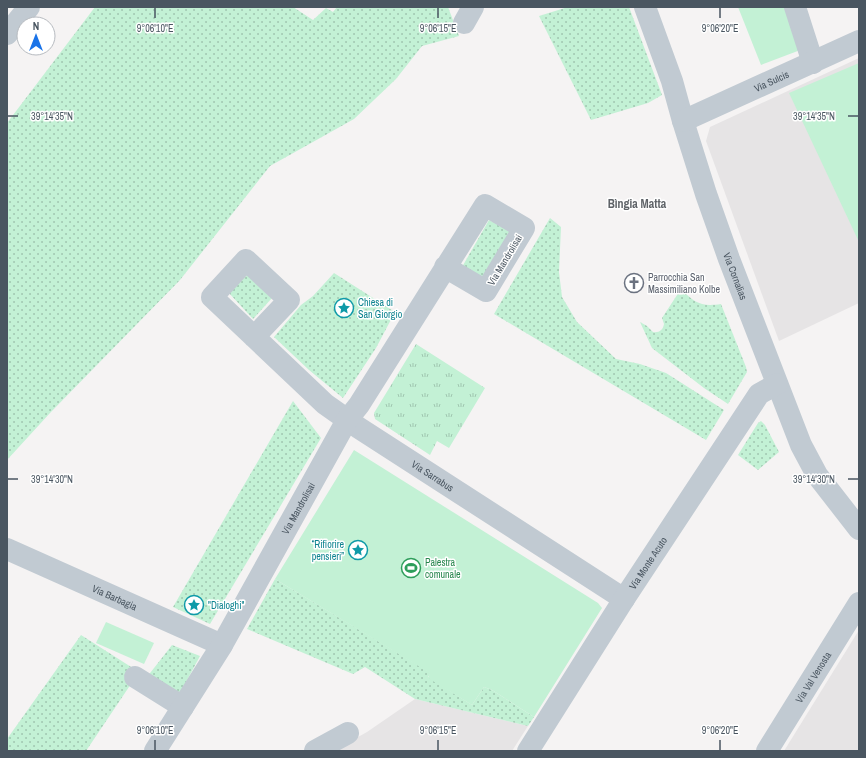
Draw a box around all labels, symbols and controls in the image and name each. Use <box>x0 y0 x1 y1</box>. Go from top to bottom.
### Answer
north arrow <box>16 16 56 56</box>
text: N <box>33 19 39 33</box>
text: 9°06'10"E <box>137 22 173 35</box>
text: 9°06'15"E <box>420 22 456 35</box>
text: 9°06'20"E <box>702 22 738 35</box>
street label: Via Sulcis <box>752 67 791 94</box>
text: 39°14'35"N <box>31 110 73 123</box>
text: 39°14'35"N <box>793 110 835 123</box>
district label: Bìngia Matta <box>608 196 667 212</box>
street label: Via Mandrolisai <box>485 232 525 288</box>
street label: Via Cornalias <box>721 251 751 301</box>
place label: Parrocchia San Massimiliano Kolbe <box>648 271 720 296</box>
church icon: Parrocchia San Massimiliano Kolbe <box>623 272 645 294</box>
place label: Chiesa di San Giorgio <box>358 296 403 321</box>
place icon: Chiesa di San Giorgio <box>333 297 355 319</box>
street label: Via Sarrabus <box>409 457 456 494</box>
text: 39°14'30"N <box>31 473 73 486</box>
text: 39°14'30"N <box>793 473 835 486</box>
street label: Via Mandrolisai <box>278 480 318 536</box>
street label: Via Monte Acuto <box>626 534 670 592</box>
place label: “Rifiorire pensieri” <box>312 538 344 563</box>
place icon: “Rifiorire pensieri” <box>347 539 369 561</box>
place label: Palestra comunale <box>425 556 461 581</box>
sports icon: Palestra comunale <box>400 557 422 579</box>
street label: Via Barbagia <box>90 581 140 613</box>
place icon: "Dialoghi" <box>183 594 205 616</box>
place label: "Dialoghi" <box>208 599 244 612</box>
street label: Via Val Venosta <box>792 649 834 705</box>
text: 9°06'10"E <box>137 724 173 737</box>
text: 9°06'15"E <box>420 724 456 737</box>
text: 9°06'20"E <box>702 724 738 737</box>

